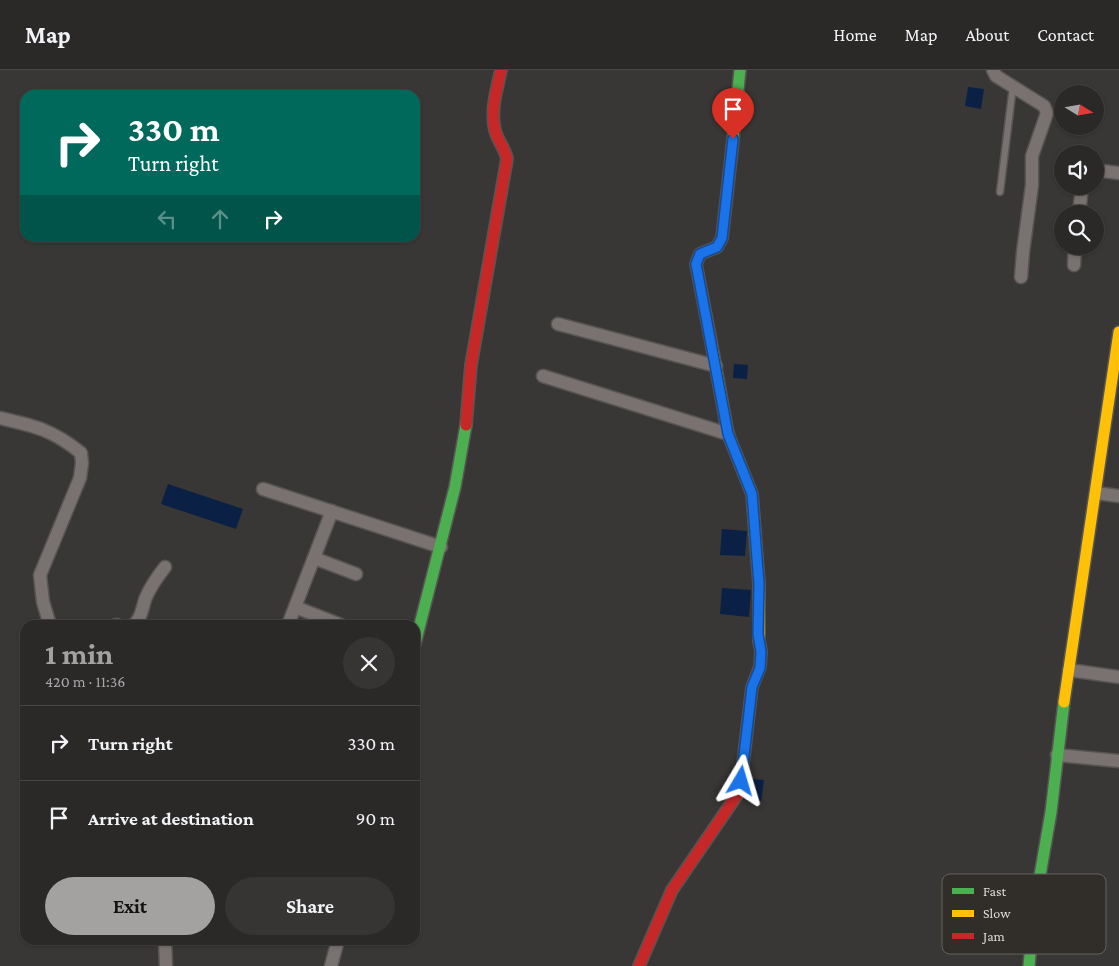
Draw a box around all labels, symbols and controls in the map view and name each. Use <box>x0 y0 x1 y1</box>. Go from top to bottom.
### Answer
text: Map <box>25 21 71 48</box>
text: Home <box>834 25 877 45</box>
text: Map <box>905 25 937 45</box>
text: About <box>965 25 1009 45</box>
text: Contact <box>1037 25 1094 45</box>
north arrow <box>1054 85 1104 135</box>
map controls <box>1054 85 1104 255</box>
pin <box>712 88 754 139</box>
icon: arrive <box>719 95 747 123</box>
icon: right <box>45 110 110 175</box>
text: 330 m <box>128 110 220 149</box>
button: sound <box>1054 145 1104 195</box>
text: Turn right <box>128 151 219 176</box>
icon: left <box>153 205 181 233</box>
icon: ahead <box>206 205 234 233</box>
icon: right <box>259 205 287 233</box>
button: search <box>1054 205 1104 255</box>
text: 1 min <box>45 637 113 670</box>
button: close <box>343 637 395 689</box>
text: 420 m · 11:36 <box>45 673 125 690</box>
icon: right <box>45 729 73 757</box>
text: Turn right <box>88 733 173 754</box>
text: 330 m <box>347 733 395 754</box>
position arrow <box>714 754 766 806</box>
icon: arrive <box>45 804 73 832</box>
text: Arrive at destination <box>88 808 254 829</box>
text: 90 m <box>356 808 395 829</box>
legend <box>942 874 1106 954</box>
button: Exit <box>45 877 215 935</box>
button: Share <box>225 877 395 935</box>
text: Fast <box>983 883 1007 899</box>
text: Slow <box>983 905 1011 921</box>
text: Jam <box>981 928 1005 944</box>

